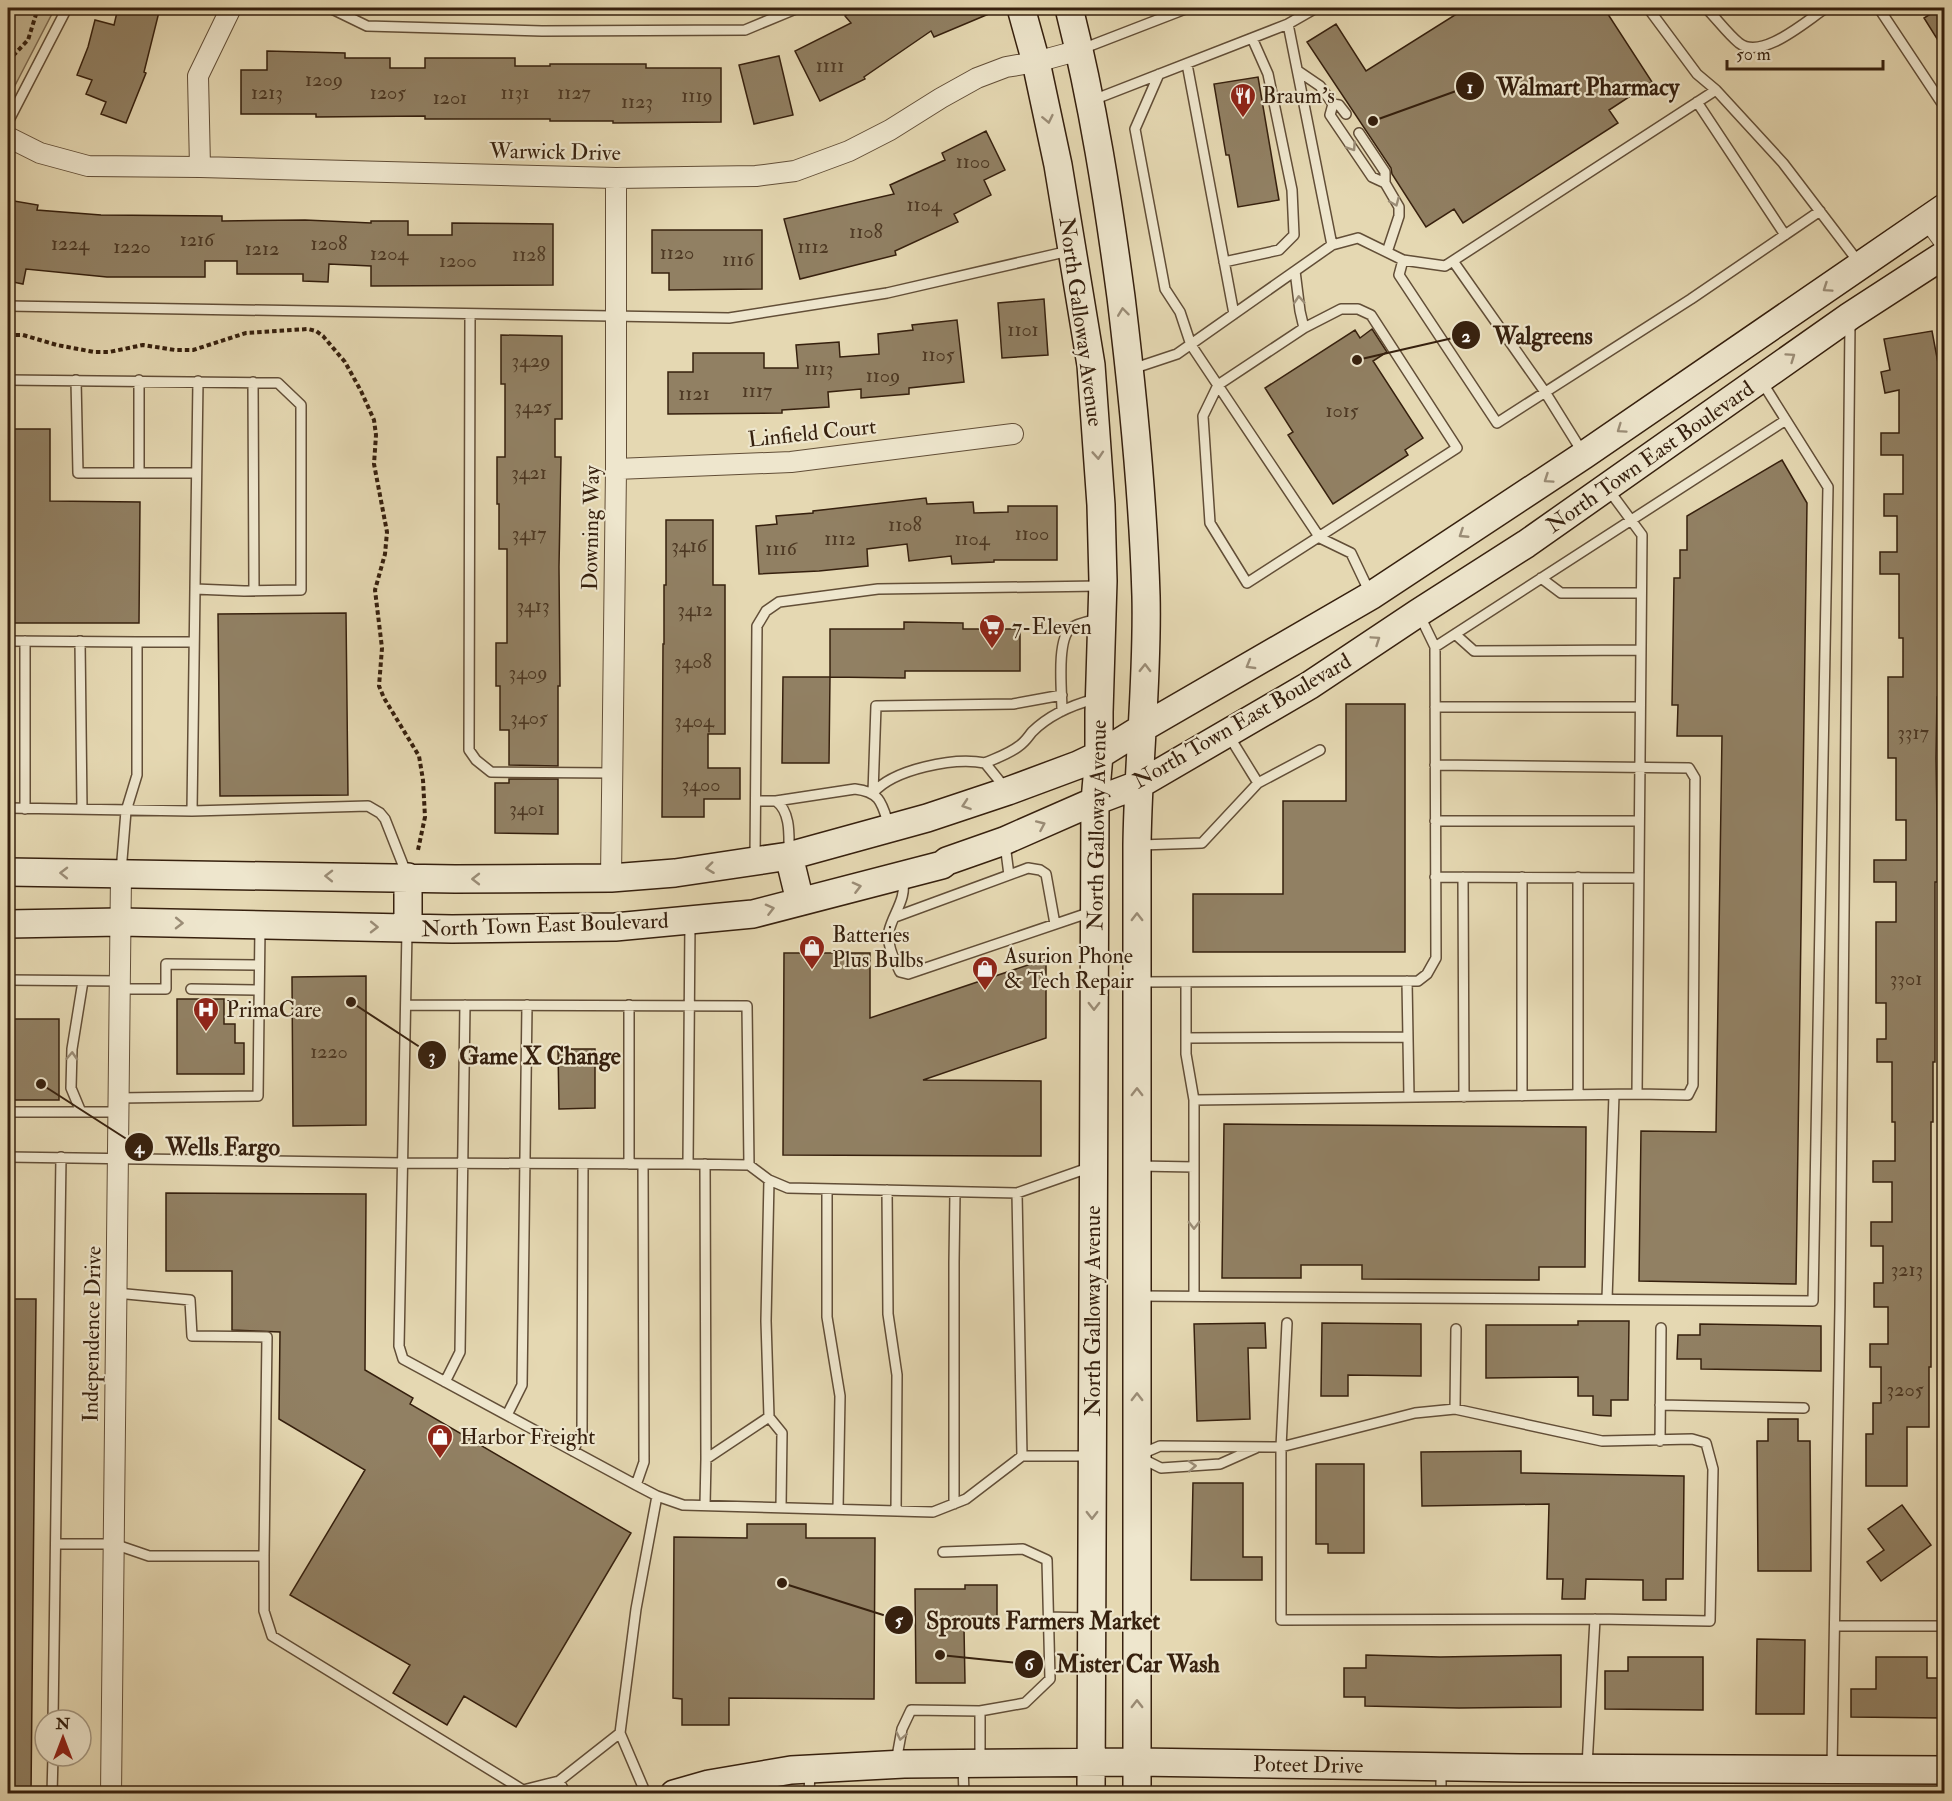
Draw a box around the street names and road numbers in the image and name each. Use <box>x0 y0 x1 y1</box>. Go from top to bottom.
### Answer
street label: Warwick Drive <box>488 137 621 167</box>
street label: North Galloway Avenue <box>1052 216 1110 428</box>
street label: North Town East Boulevard <box>1541 374 1760 539</box>
street label: Linfield Court <box>746 412 878 454</box>
street label: Downing Way <box>576 465 606 591</box>
street label: North Town East Boulevard <box>1128 647 1356 795</box>
street label: North Galloway Avenue <box>1081 719 1113 931</box>
street label: North Town East Boulevard <box>421 907 669 943</box>
street label: North Galloway Avenue <box>1079 1206 1107 1416</box>
street label: Independence Drive <box>76 1246 109 1422</box>
street label: Poteet Drive <box>1253 1750 1363 1780</box>

